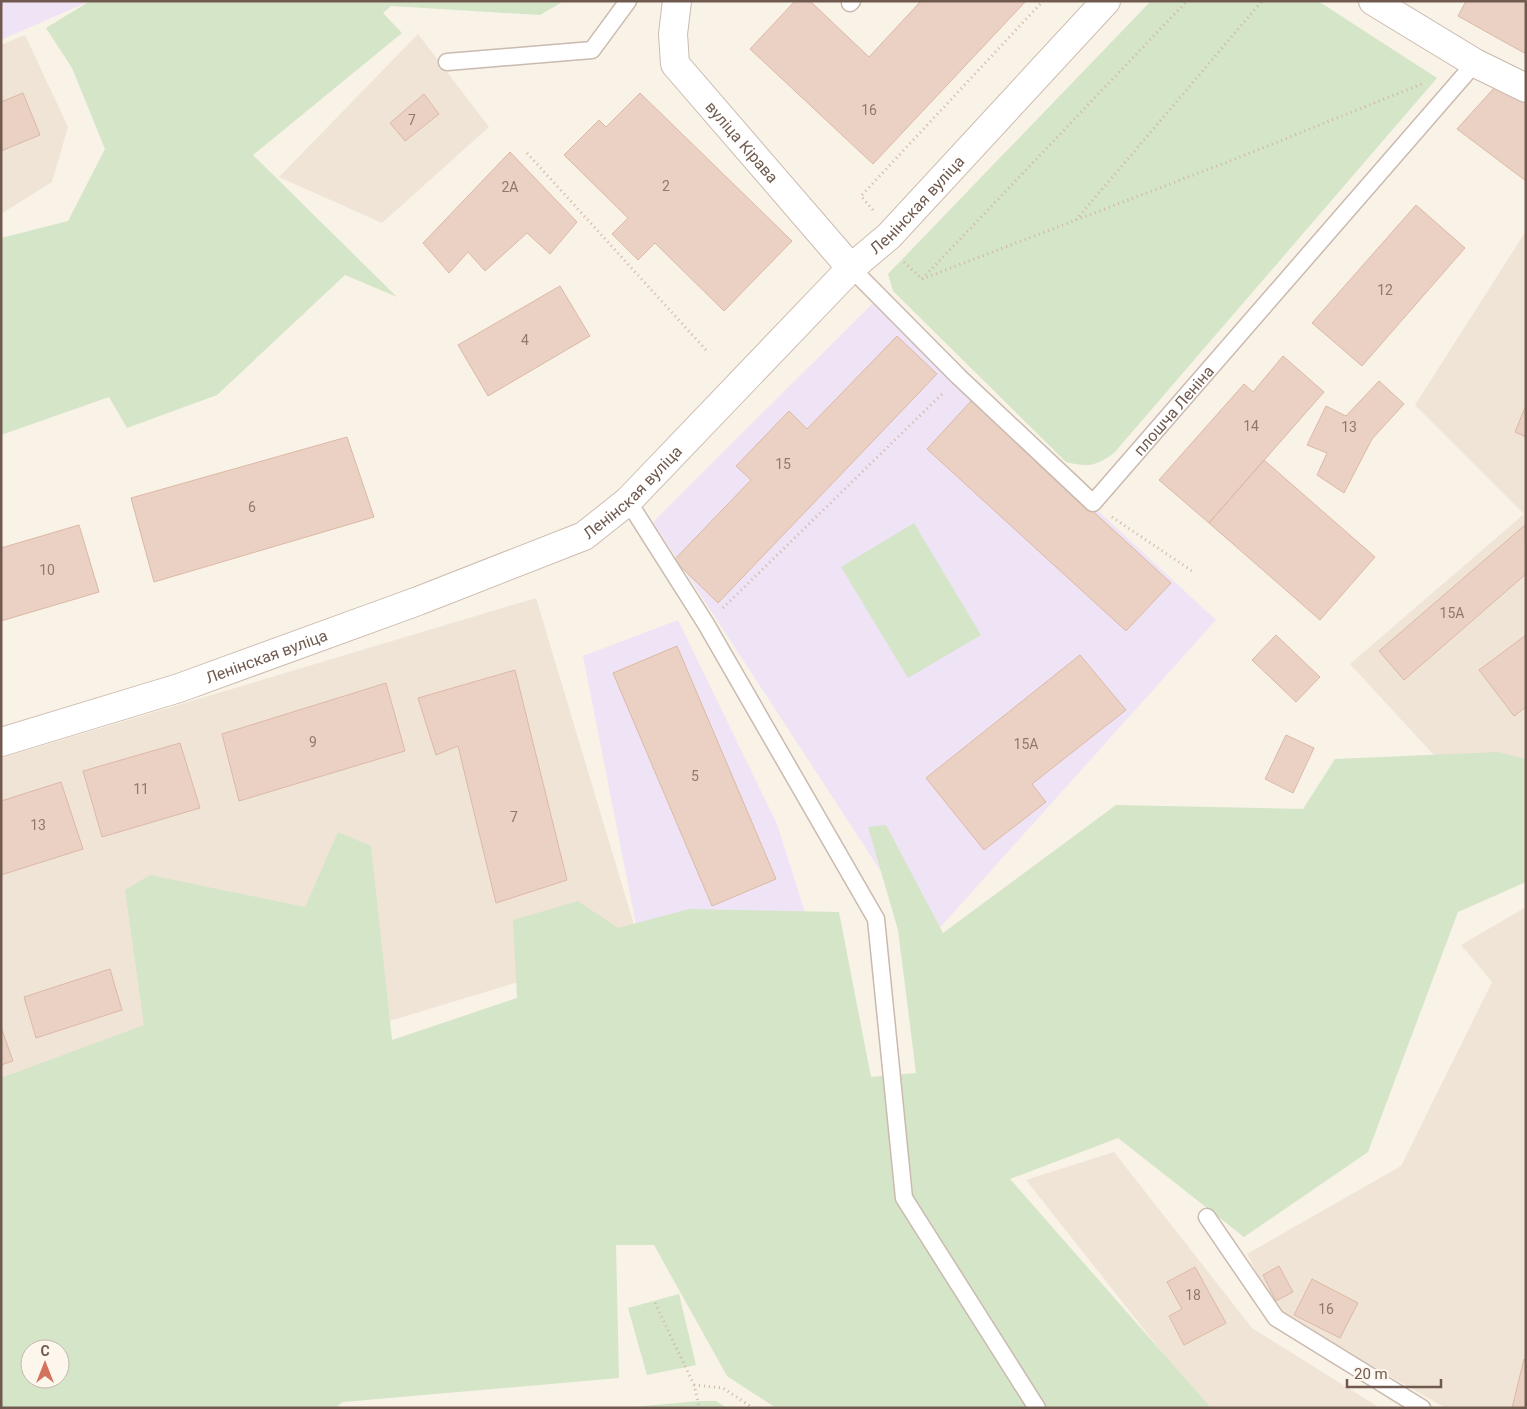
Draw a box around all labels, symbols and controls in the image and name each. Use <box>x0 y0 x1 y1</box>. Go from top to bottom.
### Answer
street label: вуліца Кірава <box>702 97 782 186</box>
house number: 16 <box>861 102 877 118</box>
house number: 7 <box>408 112 416 128</box>
street label: Ленінская вуліца <box>866 152 968 258</box>
house number: 2 <box>662 178 670 194</box>
house number: 2А <box>501 179 519 195</box>
house number: 12 <box>1377 282 1393 298</box>
house number: 4 <box>521 332 529 348</box>
street label: плошча Леніна <box>1129 362 1218 459</box>
house number: 14 <box>1243 418 1259 434</box>
house number: 13 <box>1341 419 1357 435</box>
street label: Ленінская вуліца <box>579 441 686 543</box>
house number: 15 <box>775 456 791 472</box>
house number: 6 <box>248 499 256 515</box>
house number: 10 <box>39 562 55 578</box>
house number: 15А <box>1440 605 1464 621</box>
street label: Ленінская вуліца <box>203 625 330 687</box>
house number: 9 <box>309 734 317 750</box>
house number: 15A <box>1014 736 1038 752</box>
house number: 5 <box>691 768 699 784</box>
house number: 11 <box>133 781 149 797</box>
house number: 7 <box>510 809 518 825</box>
house number: 13 <box>30 817 46 833</box>
house number: 18 <box>1185 1287 1201 1303</box>
house number: 16 <box>1318 1301 1334 1317</box>
north arrow <box>20 1339 70 1389</box>
text: С <box>40 1343 50 1359</box>
scale bar <box>1347 1356 1441 1388</box>
text: 20 m <box>1354 1365 1388 1383</box>

